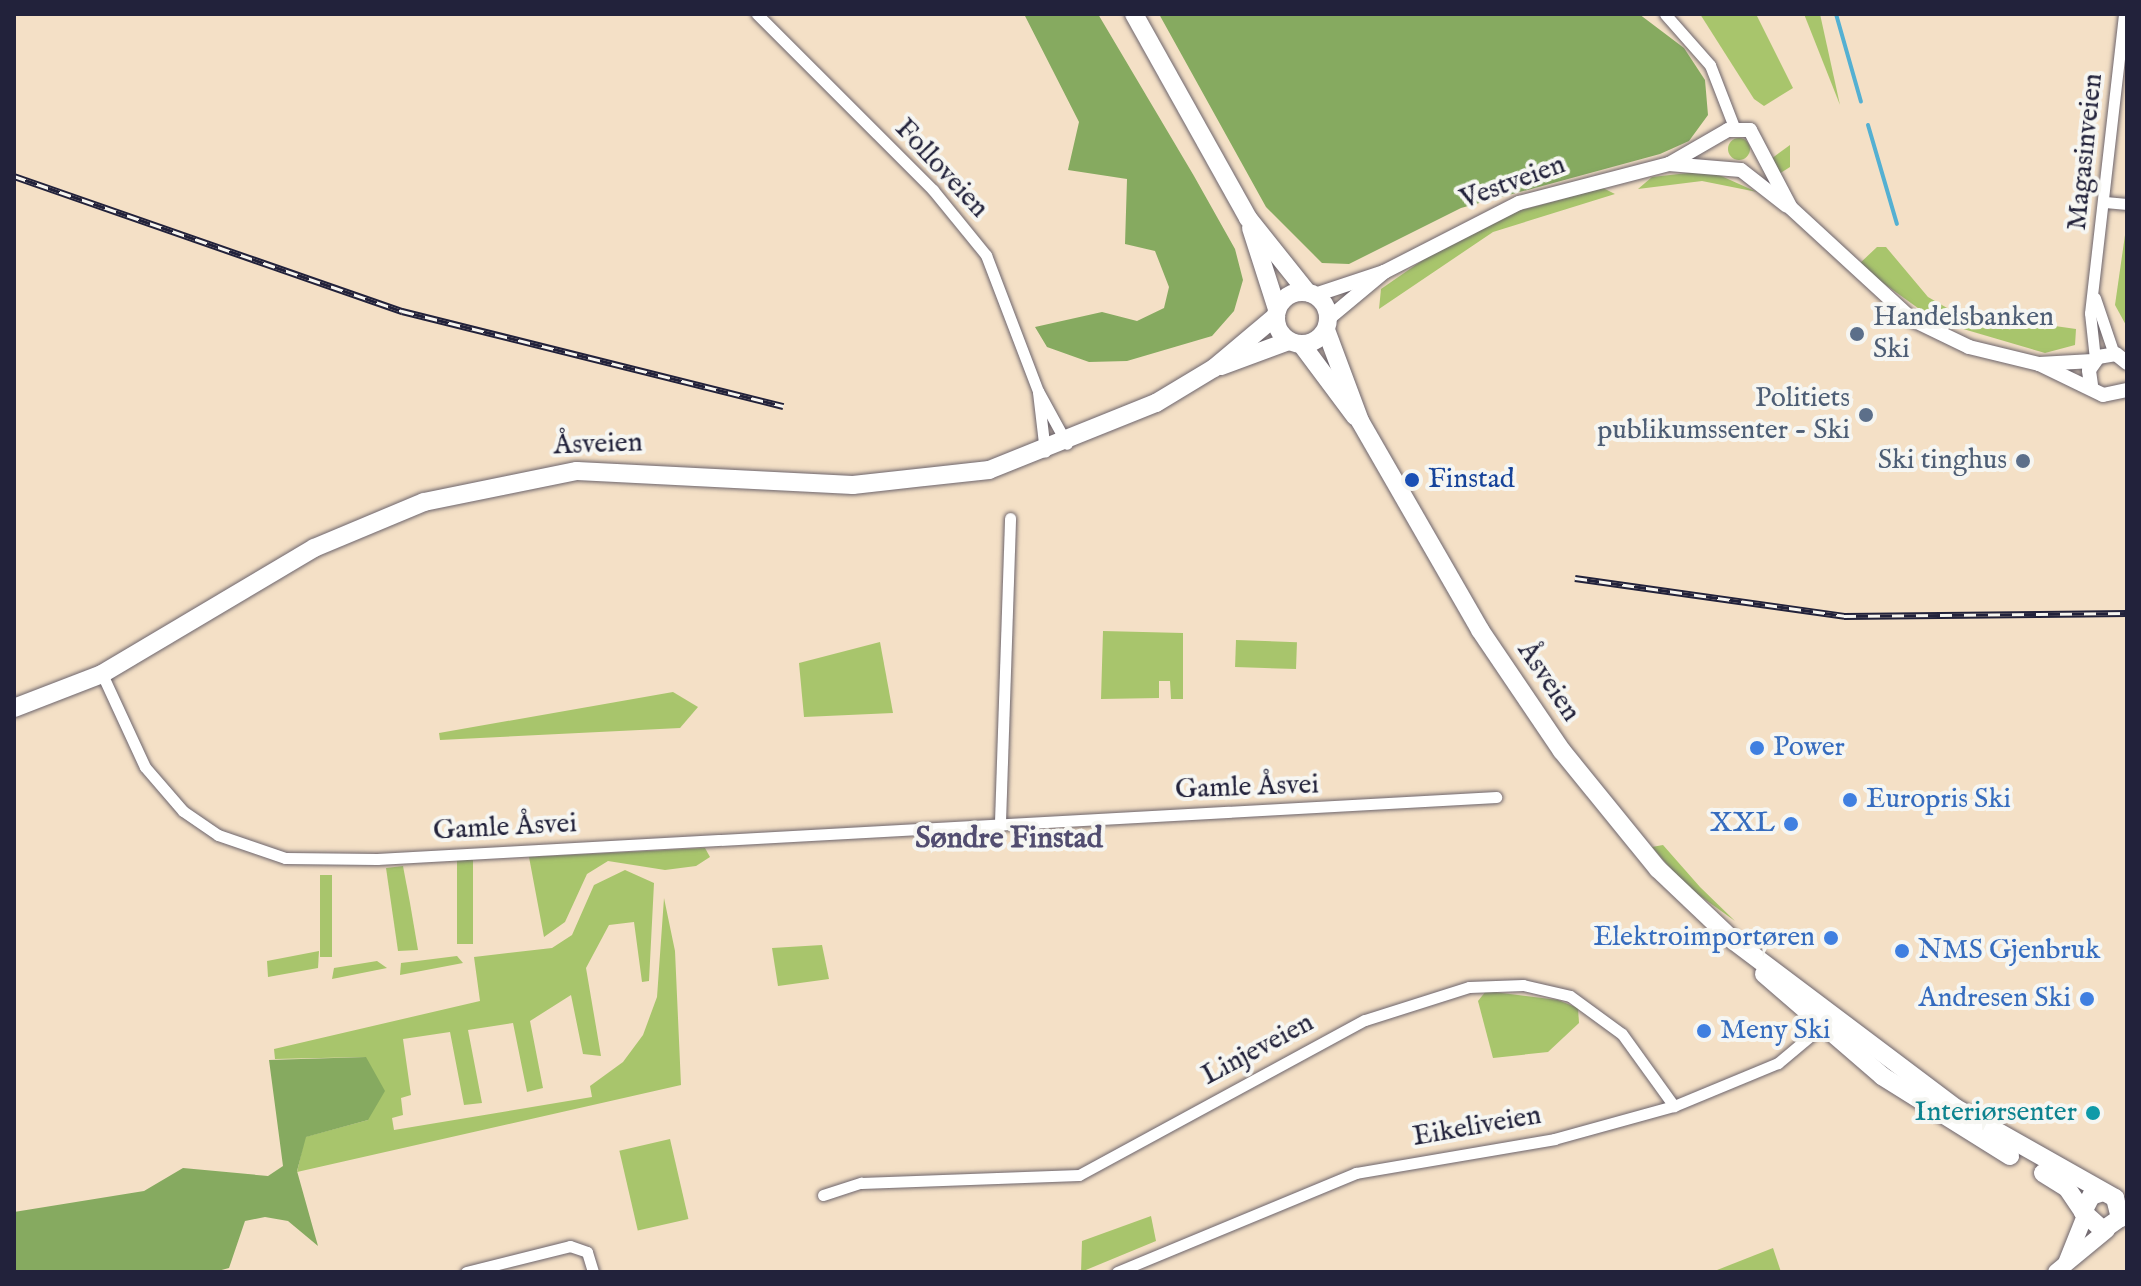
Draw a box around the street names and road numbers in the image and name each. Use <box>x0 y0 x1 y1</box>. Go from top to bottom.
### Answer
street label: Magasinveien <box>2061 72 2111 232</box>
street label: Folloveien <box>887 113 995 225</box>
street label: Vestveien <box>1456 148 1570 218</box>
street label: Åsveien <box>553 427 643 463</box>
street label: Åsveien <box>1509 636 1587 728</box>
street label: Gamle Åsvei <box>1175 769 1319 807</box>
street label: Gamle Åsvei <box>432 807 578 849</box>
street label: Linjeveien <box>1196 1007 1320 1093</box>
street label: Eikeliveien <box>1410 1099 1544 1155</box>

